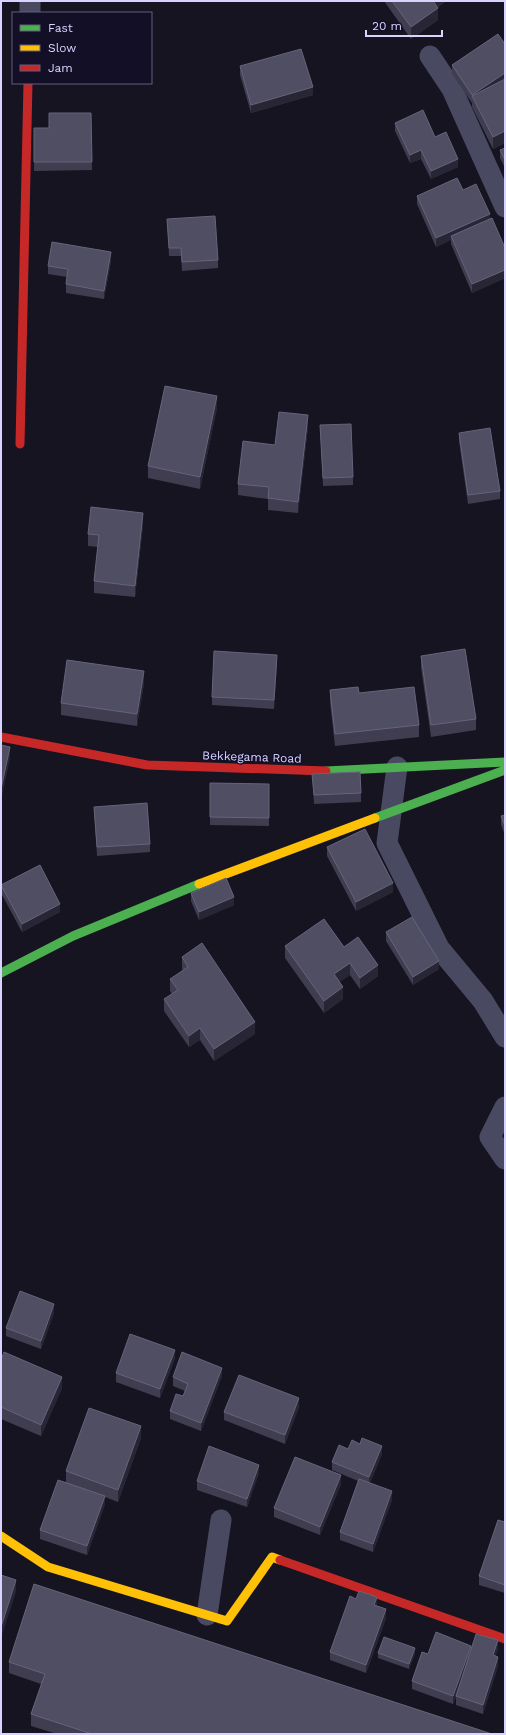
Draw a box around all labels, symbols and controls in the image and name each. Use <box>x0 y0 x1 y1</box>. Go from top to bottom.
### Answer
legend <box>12 12 152 84</box>
scale bar <box>366 12 442 38</box>
text: 20 m <box>372 19 402 33</box>
text: Fast <box>48 21 73 35</box>
text: Slow <box>48 41 76 55</box>
text: Jam <box>48 61 73 75</box>
street label: Bekkegama Road <box>202 748 302 766</box>

